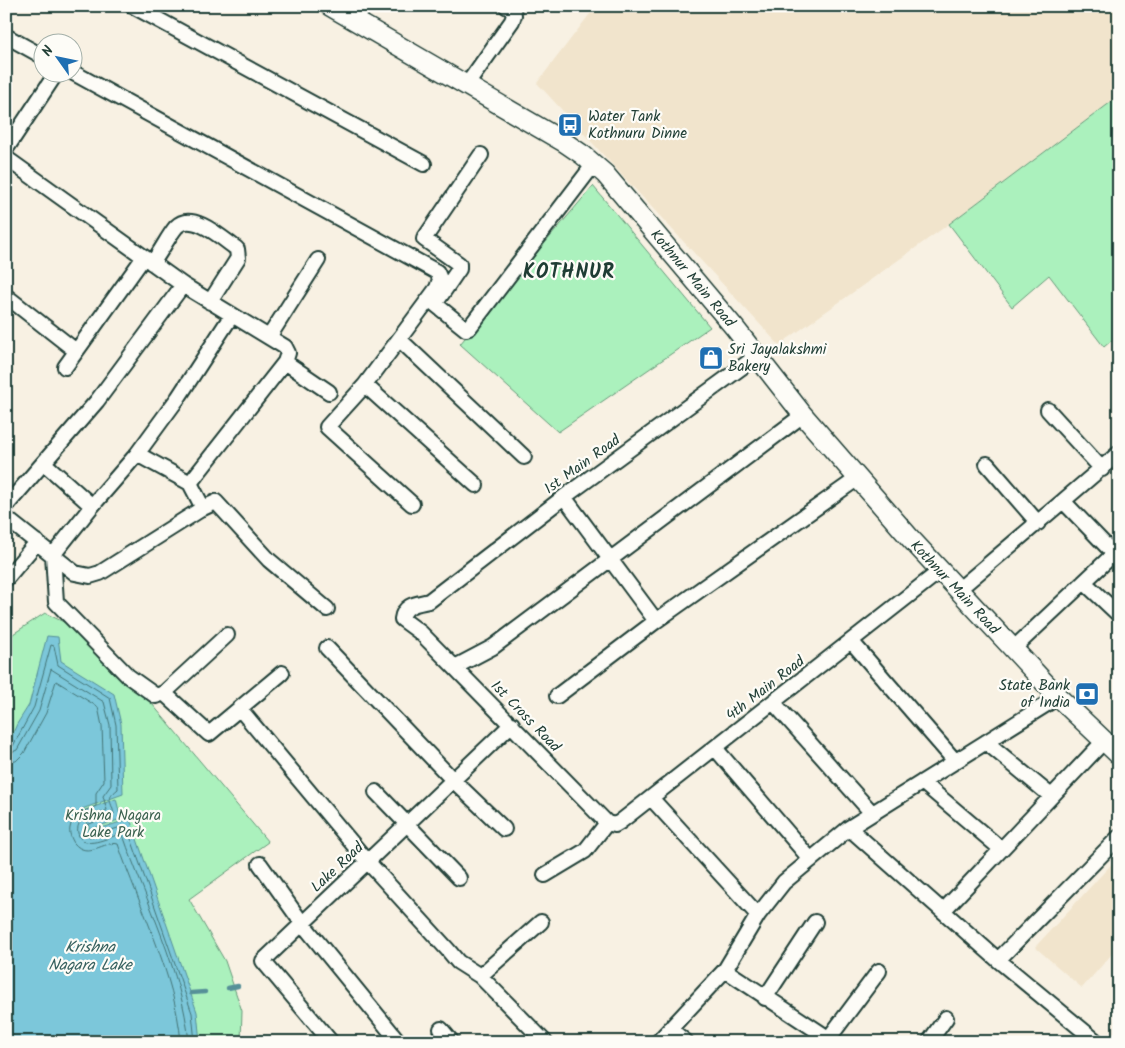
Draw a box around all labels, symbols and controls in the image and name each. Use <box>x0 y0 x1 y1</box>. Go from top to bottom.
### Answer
north arrow <box>32 32 82 82</box>
text: N <box>36 42 60 61</box>
place label: Water Tank Kothnuru Dinne <box>588 105 687 146</box>
bus stop icon: Water Tank Kothnuru Dinne <box>557 112 583 138</box>
street label: Kothnur Main Road <box>644 224 741 334</box>
district label: KOTHNUR <box>523 257 615 289</box>
place label: Sri Jayalakshmi Bakery <box>728 338 828 379</box>
shop icon: Sri Jayalakshmi Bakery <box>698 345 724 371</box>
street label: 1st Main Road <box>539 429 626 501</box>
street label: Kothnur Main Road <box>904 535 1005 641</box>
street label: 4th Main Road <box>721 650 811 727</box>
place label: State Bank of India <box>999 674 1071 715</box>
street label: 1st Cross Road <box>485 675 566 759</box>
bank icon: State Bank of India <box>1074 681 1100 707</box>
park label: Krishna Nagara Lake Park <box>65 804 161 845</box>
street label: Lake Road <box>306 836 370 899</box>
water label: Krishna Nagara Lake <box>48 935 134 978</box>

